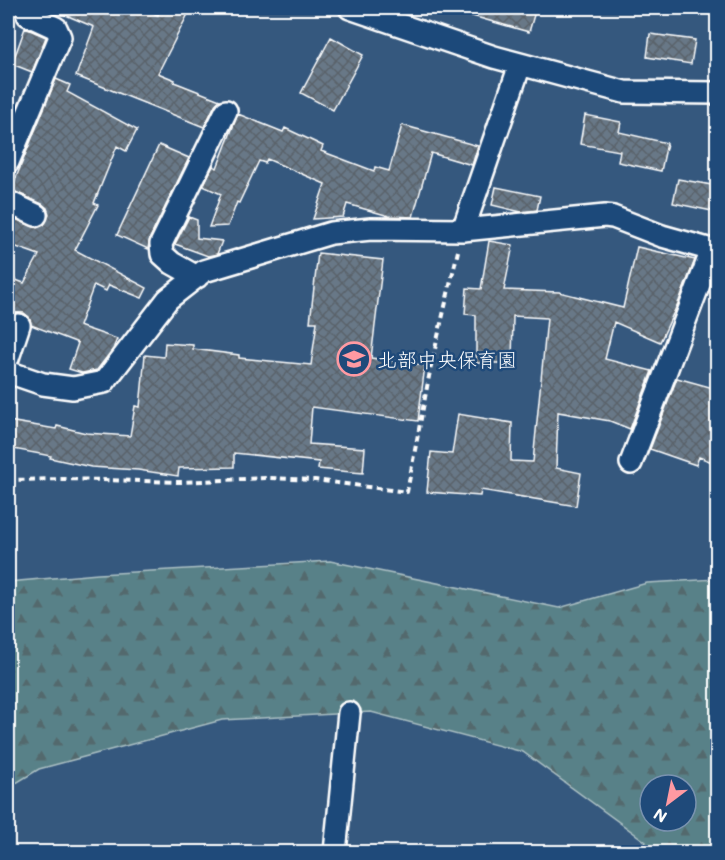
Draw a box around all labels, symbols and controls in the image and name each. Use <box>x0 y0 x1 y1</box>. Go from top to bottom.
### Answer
school or university icon: 北部中央保育園 <box>336 341 372 377</box>
place label: 北部中央保育園 <box>377 346 517 372</box>
north arrow <box>638 773 698 833</box>
text: N <box>649 804 671 828</box>

